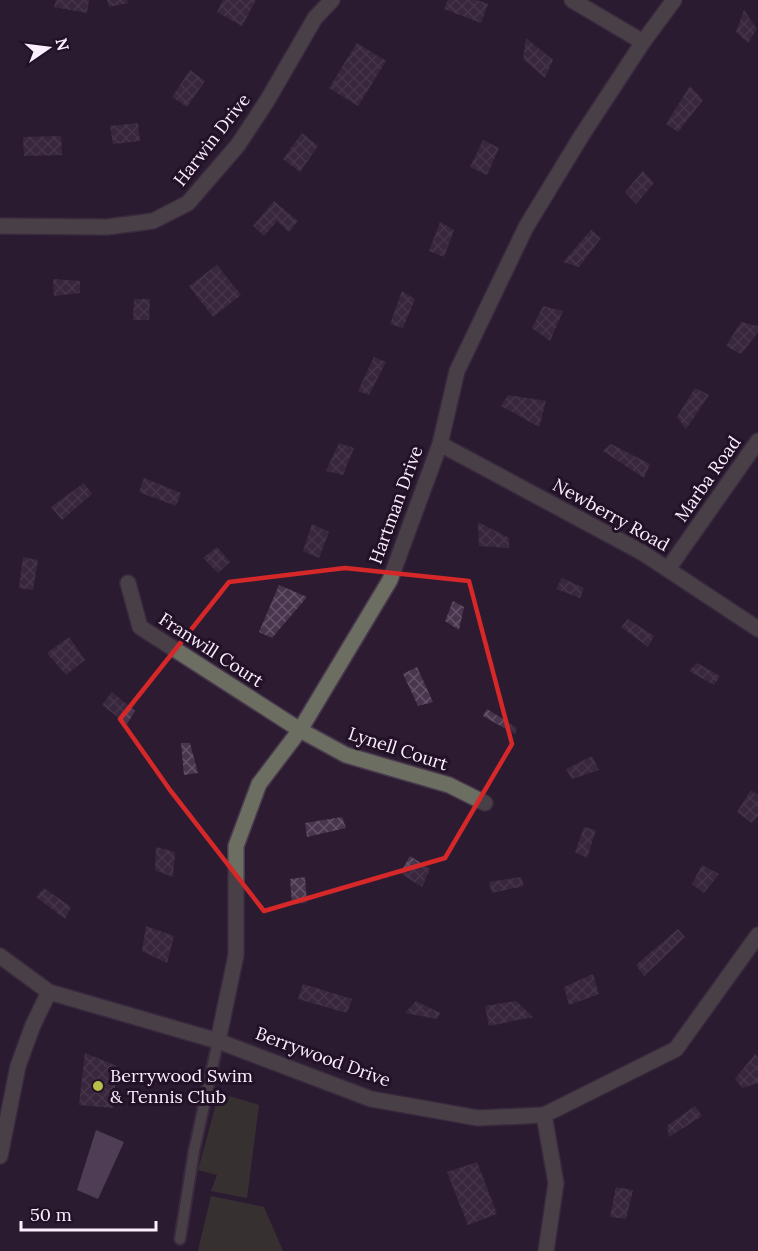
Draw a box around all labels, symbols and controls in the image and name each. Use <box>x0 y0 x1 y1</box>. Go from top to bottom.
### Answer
north arrow <box>18 18 78 78</box>
text: N <box>51 36 74 53</box>
street label: Harwin Drive <box>168 89 255 191</box>
street label: Marba Road <box>670 431 746 526</box>
street label: Hartman Drive <box>363 442 428 567</box>
street label: Newberry Road <box>549 473 674 556</box>
street label: Franwill Court <box>155 607 268 692</box>
street label: Lynell Court <box>345 722 451 775</box>
street label: Berrywood Drive <box>252 1021 394 1092</box>
place label: Berrywood Swim & Tennis Club <box>110 1064 253 1108</box>
marker: Berrywood Swim & Tennis Club <box>91 1079 105 1093</box>
scale bar <box>21 1194 156 1232</box>
text: 50 m <box>30 1203 72 1226</box>

